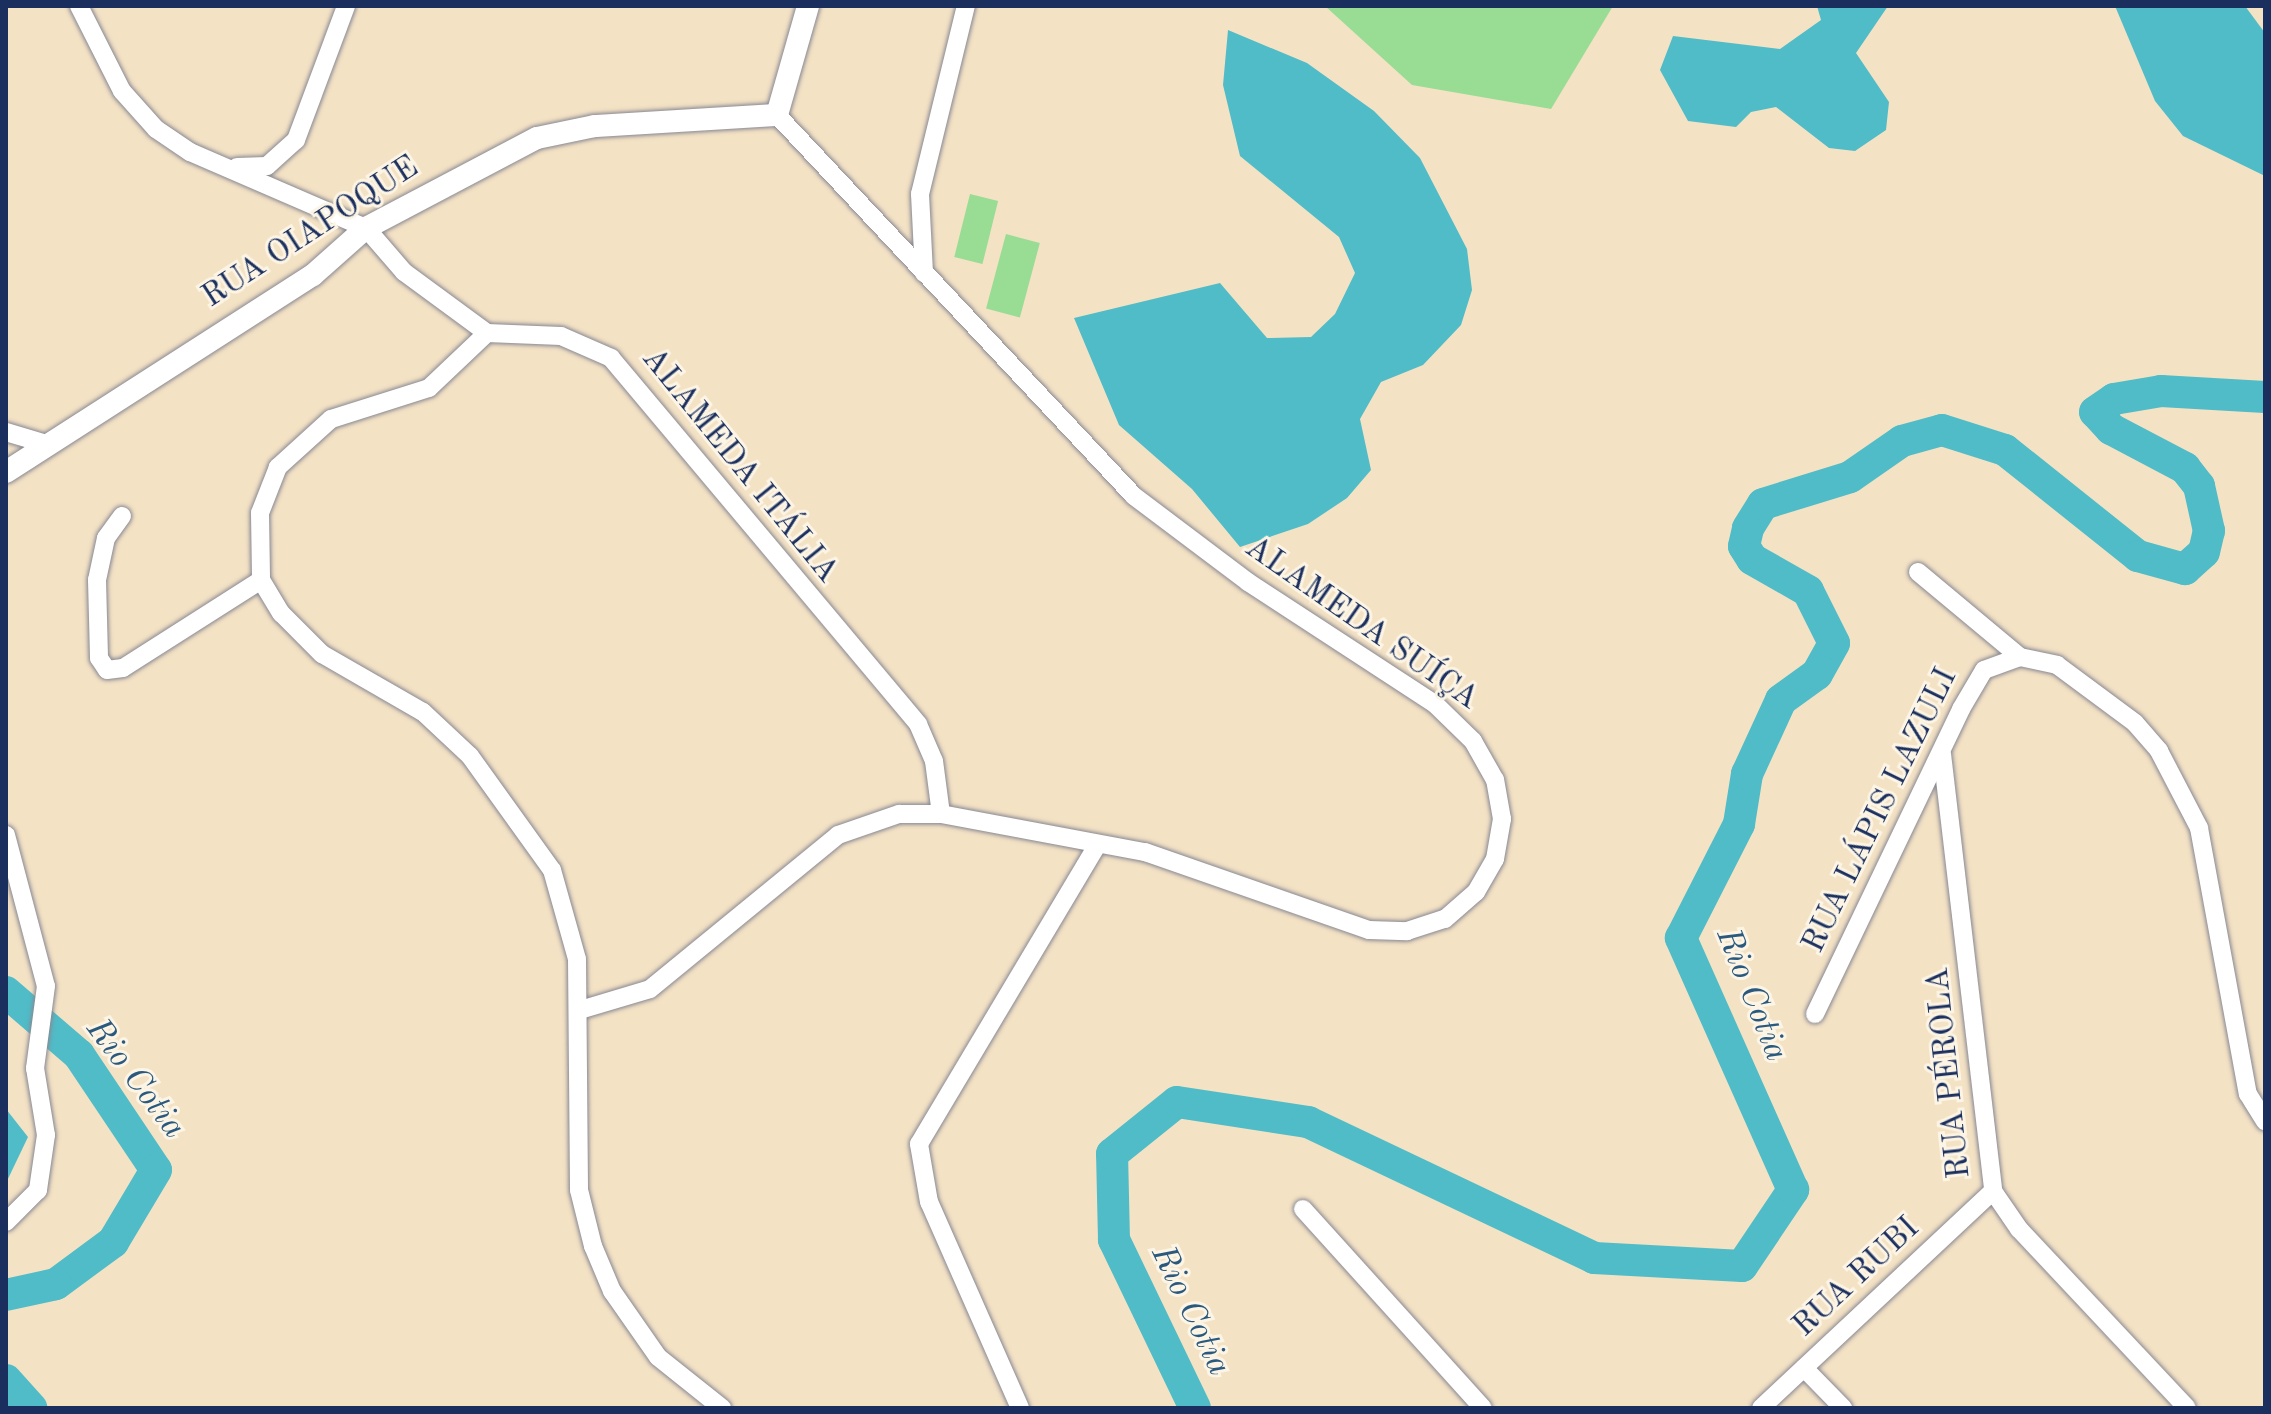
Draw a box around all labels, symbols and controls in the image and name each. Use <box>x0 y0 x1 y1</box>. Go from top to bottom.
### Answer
street label: RUA OIAPOQUE <box>196 149 426 317</box>
street label: ALAMEDA ITÁLIA <box>632 341 846 591</box>
street label: ALAMEDA SUÍÇA <box>1237 529 1485 719</box>
street label: RUA LÁPIS LAZULI <box>1795 662 1967 960</box>
water label: Rio Cotia <box>1706 922 1796 1068</box>
street label: RUA PÉROLA <box>1920 966 1980 1180</box>
water label: Rio Cotia <box>77 1011 193 1147</box>
street label: RUA RUBI <box>1786 1210 1928 1346</box>
water label: Rio Cotia <box>1141 1239 1239 1383</box>

